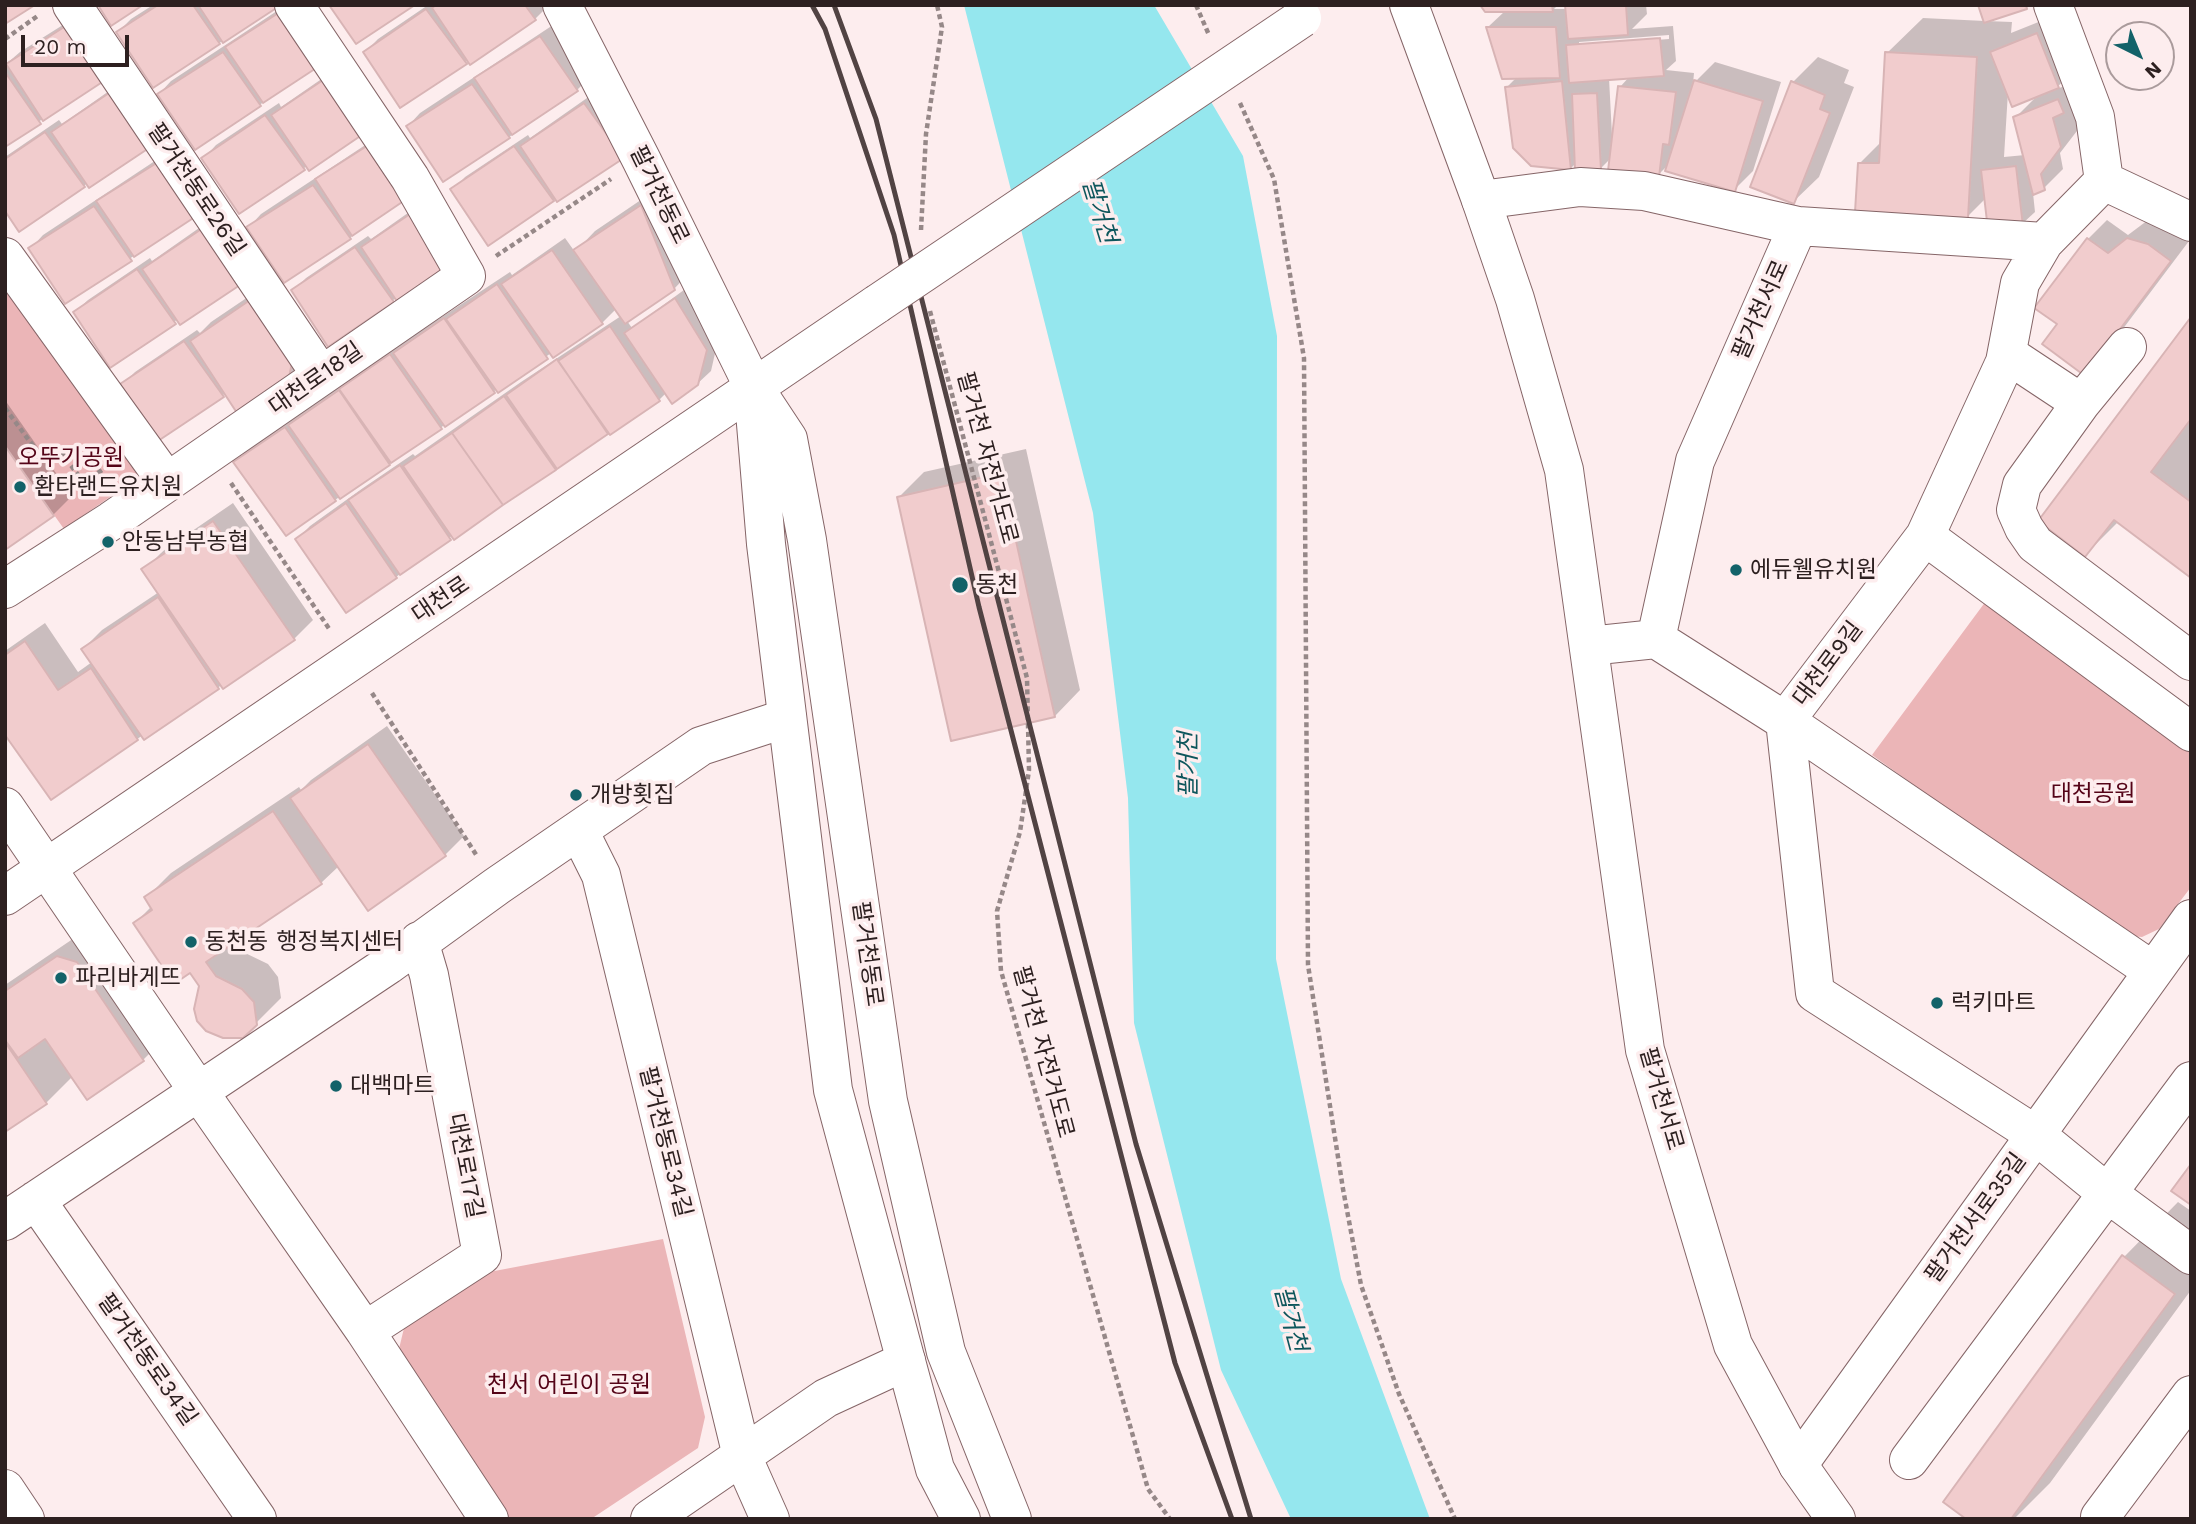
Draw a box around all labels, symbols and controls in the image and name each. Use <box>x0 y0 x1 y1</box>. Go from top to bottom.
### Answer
scale bar <box>24 21 133 65</box>
north arrow <box>2105 21 2175 91</box>
text: 20 m <box>34 34 86 59</box>
text: N <box>2140 57 2166 83</box>
street label: 팔거천동로26길 <box>141 118 251 262</box>
street label: 팔거천동로 <box>623 141 695 249</box>
water label: 팔거천 <box>1076 175 1122 247</box>
street label: 팔거천서로 <box>1727 256 1795 364</box>
street label: 대천로18길 <box>264 337 368 421</box>
street label: 팔거천 자전거도로 <box>951 369 1023 547</box>
park label: 오뚜기공원 <box>18 444 124 472</box>
place label: 환타랜드유치원 <box>34 473 182 501</box>
marker: 환타랜드유치원 <box>12 479 28 495</box>
place label: 안동남부농협 <box>122 528 249 556</box>
marker: 안동남부농협 <box>100 534 116 550</box>
place label: 에듀웰유치원 <box>1750 556 1877 584</box>
marker: 에듀웰유치원 <box>1728 562 1744 578</box>
street label: 대천로 <box>407 571 475 629</box>
place label: 동천 <box>976 571 1018 599</box>
marker: 동천 <box>950 575 970 595</box>
street label: 대천로9길 <box>1787 616 1869 712</box>
water label: 팔거천 <box>1175 732 1203 798</box>
park label: 대천공원 <box>2051 780 2135 808</box>
place label: 개방횟집 <box>590 781 675 809</box>
marker: 개방횟집 <box>568 787 584 803</box>
street label: 팔거천동로 <box>846 900 888 1008</box>
place label: 동천동 행정복지센터 <box>205 928 403 956</box>
marker: 동천동 행정복지센터 <box>183 934 199 950</box>
street label: 팔거천 자전거도로 <box>1007 963 1079 1141</box>
place label: 파리바게뜨 <box>75 964 181 992</box>
marker: 파리바게뜨 <box>53 970 69 986</box>
place label: 럭키마트 <box>1951 989 2036 1017</box>
marker: 럭키마트 <box>1929 995 1945 1011</box>
street label: 팔거천서로 <box>1633 1044 1689 1154</box>
street label: 팔거천동로34길 <box>633 1064 697 1220</box>
place label: 대백마트 <box>350 1072 435 1100</box>
marker: 대백마트 <box>328 1078 344 1094</box>
street label: 대천로17길 <box>441 1111 489 1221</box>
street label: 팔거천서로35길 <box>1920 1148 2032 1288</box>
water label: 팔거천 <box>1268 1283 1312 1355</box>
street label: 팔거천동로34길 <box>91 1289 203 1431</box>
park label: 천서 어린이 공원 <box>487 1371 651 1399</box>

